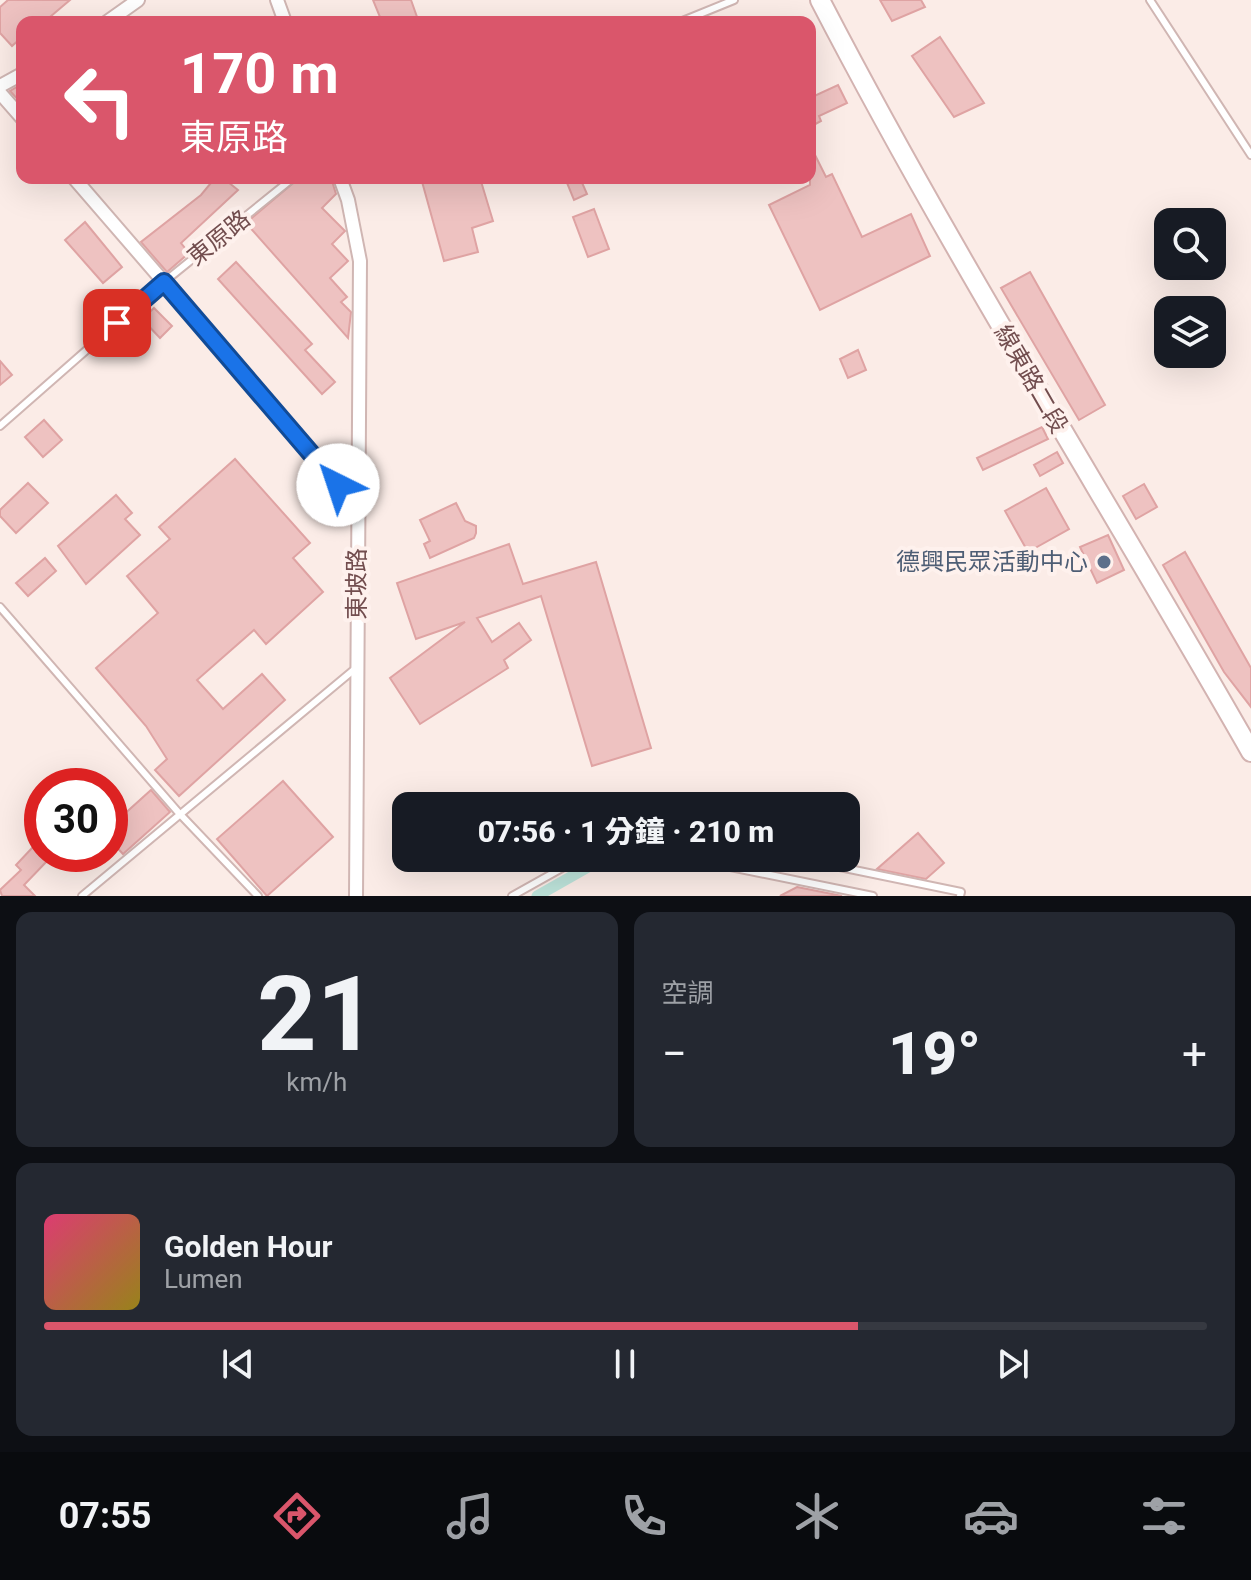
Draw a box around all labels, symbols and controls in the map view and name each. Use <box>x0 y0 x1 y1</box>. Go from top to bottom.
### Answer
text: 170 m <box>180 41 339 107</box>
icon: left <box>48 48 152 152</box>
text: 東原路 <box>180 117 288 159</box>
street label: 東原路 <box>182 204 256 272</box>
map controls <box>1154 208 1226 368</box>
button: search <box>1154 208 1226 280</box>
pin <box>83 289 151 357</box>
button: layers <box>1154 296 1226 368</box>
icon: arrive <box>95 301 139 345</box>
street label: 線東路二段 <box>989 320 1073 438</box>
position arrow <box>296 443 380 527</box>
street label: 東坡路 <box>343 548 371 620</box>
place label: 德興民眾活動中心 <box>896 548 1088 576</box>
marker: 德興民眾活動中心 <box>1095 553 1113 571</box>
speed limit sign: 30 <box>24 768 128 872</box>
text: 07:56 · 1 分鐘 · 210 m <box>478 814 774 849</box>
text: 21 <box>257 954 376 1075</box>
text: 空調 <box>662 978 714 1008</box>
text: 19° <box>888 1018 981 1089</box>
text: − <box>662 1028 687 1080</box>
text: + <box>1182 1028 1207 1080</box>
text: km/h <box>286 1067 347 1097</box>
text: Golden Hour <box>164 1229 333 1264</box>
text: Lumen <box>164 1264 243 1294</box>
icon: previous <box>216 1342 260 1386</box>
icon: pause <box>603 1342 647 1386</box>
icon: next <box>991 1342 1035 1386</box>
icon: directions <box>269 1488 325 1544</box>
icon: music <box>442 1488 498 1544</box>
icon: phone <box>616 1488 672 1544</box>
icon: climate <box>789 1488 845 1544</box>
icon: car <box>963 1488 1019 1544</box>
icon: filters <box>1136 1488 1192 1544</box>
text: 07:55 <box>59 1495 151 1537</box>

